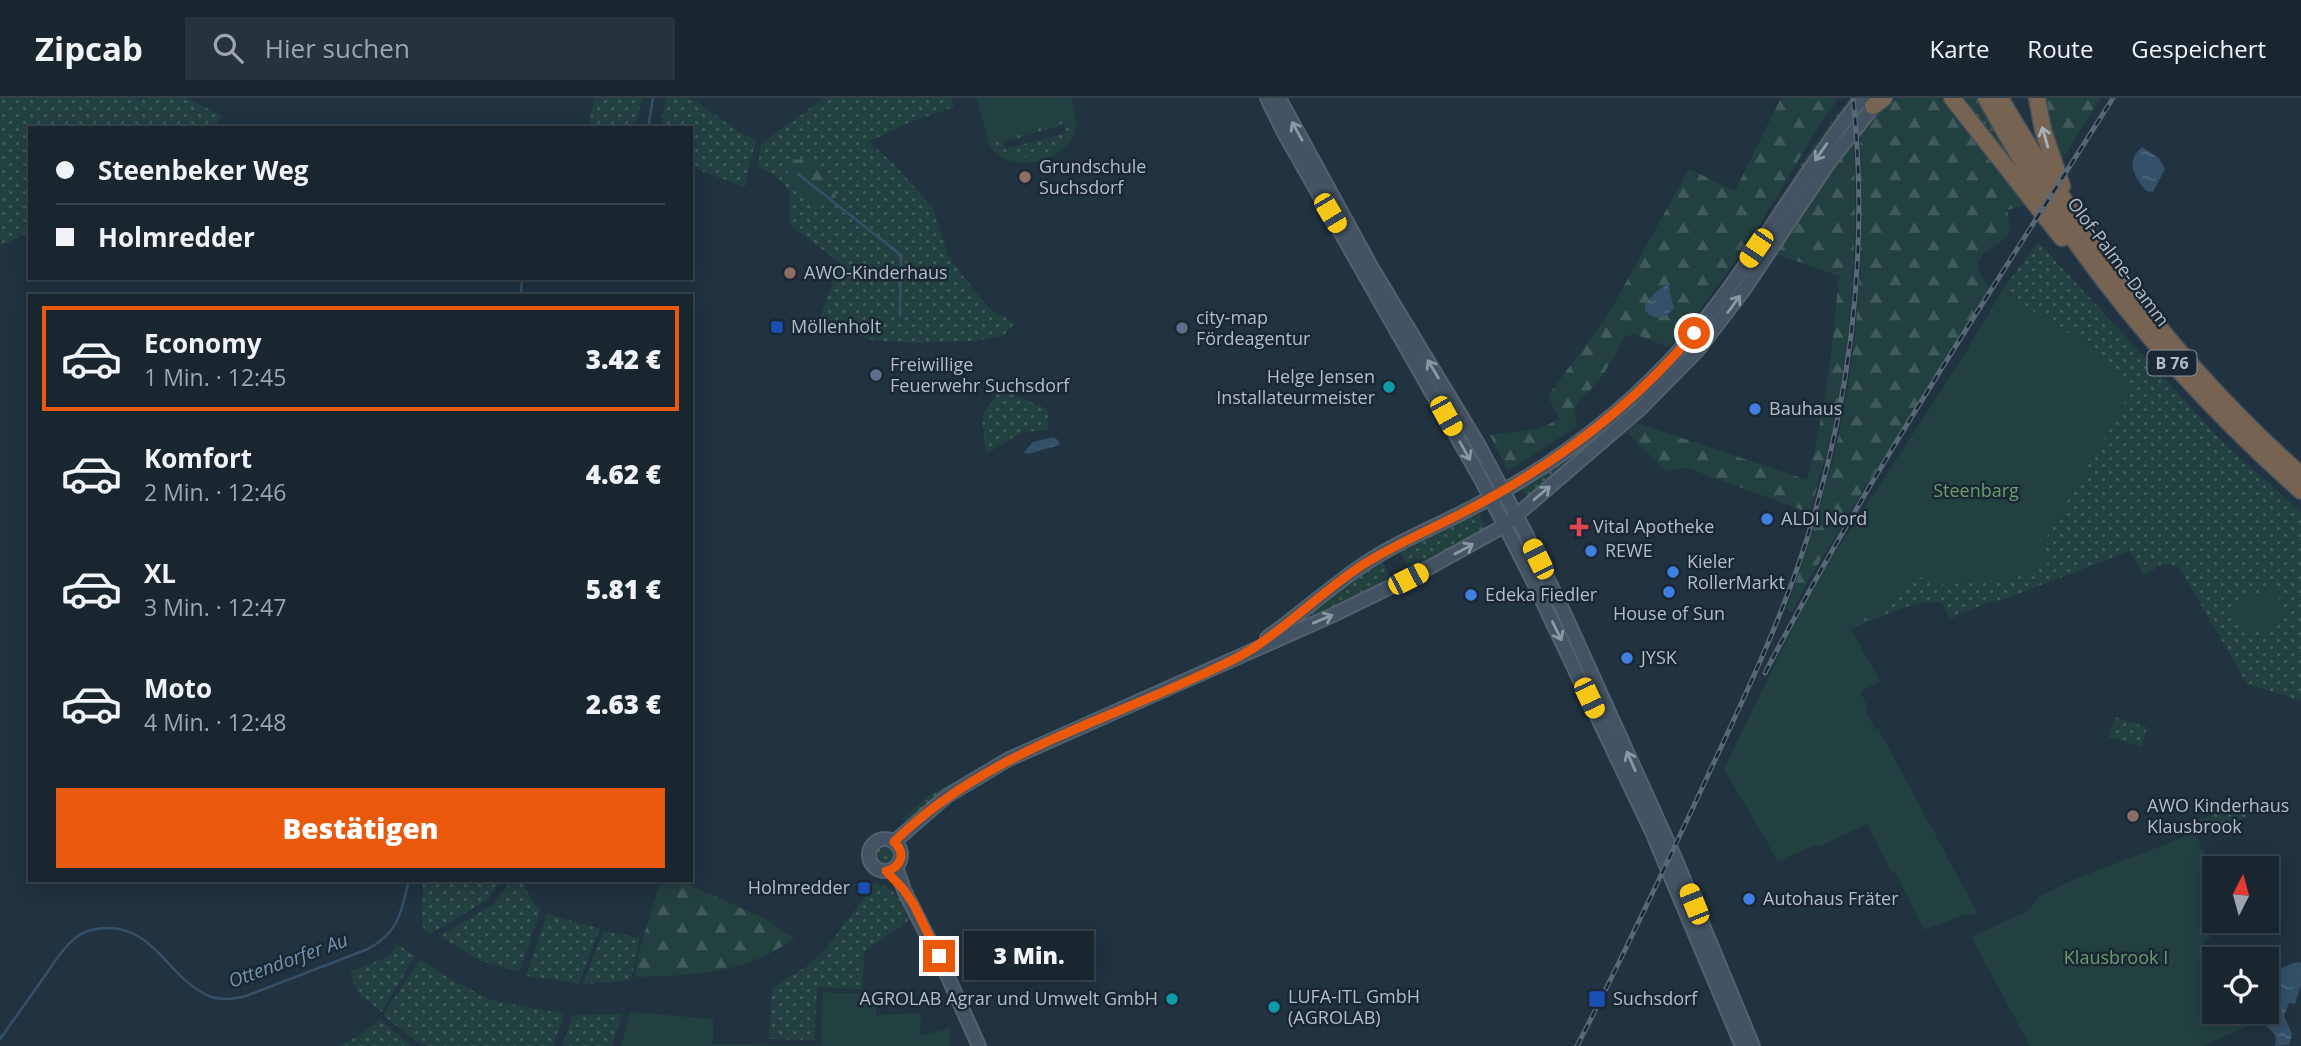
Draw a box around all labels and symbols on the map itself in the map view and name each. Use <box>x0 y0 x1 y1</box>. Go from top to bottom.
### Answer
one-way arrow <box>1290 122 1304 142</box>
one-way arrow <box>2038 127 2051 149</box>
one-way arrow <box>1814 142 1828 161</box>
place label: Grundschule Suchsdorf <box>1039 154 1146 199</box>
marker: Grundschule Suchsdorf <box>1017 169 1033 185</box>
car <box>1311 190 1350 236</box>
street label: Olof-Palme-Damm <box>2062 192 2175 331</box>
car <box>1736 225 1777 271</box>
place label: AWO-Kinderhaus <box>804 260 948 284</box>
marker: AWO-Kinderhaus <box>782 265 798 281</box>
one-way arrow <box>1727 295 1741 314</box>
place label: city-map Fördeagentur <box>1196 305 1311 350</box>
place label: Möllenholt <box>791 314 881 338</box>
route start <box>1678 317 1710 349</box>
marker: Möllenholt <box>769 319 785 335</box>
marker: city-map Fördeagentur <box>1174 320 1190 336</box>
road number: B 76 <box>2148 350 2196 376</box>
place label: Freiwillige Feuerwehr Suchsdorf <box>890 352 1070 397</box>
one-way arrow <box>1425 360 1439 380</box>
place label: Helge Jensen Installateurmeister <box>1216 364 1376 409</box>
marker: Freiwillige Feuerwehr Suchsdorf <box>868 367 884 383</box>
marker: Helge Jensen Installateurmeister <box>1381 379 1397 395</box>
car <box>1427 393 1466 439</box>
place label: Bauhaus <box>1769 396 1842 420</box>
marker: Bauhaus <box>1747 401 1763 417</box>
one-way arrow <box>1458 441 1472 461</box>
park label: Steenbarg <box>1933 478 2019 502</box>
one-way arrow <box>1533 486 1551 501</box>
place label: ALDI Nord <box>1781 506 1867 530</box>
marker: ALDI Nord <box>1759 511 1775 527</box>
place label: Vital Apotheke <box>1593 514 1714 538</box>
marker: Vital Apotheke <box>1571 519 1587 535</box>
car <box>1520 536 1557 582</box>
place label: REWE <box>1605 538 1653 562</box>
one-way arrow <box>1453 542 1474 556</box>
marker: REWE <box>1583 543 1599 559</box>
place label: Kieler RollerMarkt <box>1687 549 1785 594</box>
car <box>1385 560 1432 598</box>
marker: Kieler RollerMarkt <box>1665 564 1681 580</box>
place label: Edeka Fiedler <box>1485 582 1598 606</box>
marker: House of Sun <box>1661 584 1677 600</box>
marker: Edeka Fiedler <box>1463 587 1479 603</box>
place label: House of Sun <box>1613 601 1725 625</box>
one-way arrow <box>1312 612 1334 625</box>
one-way arrow <box>1550 620 1564 641</box>
place label: JYSK <box>1639 645 1678 669</box>
marker: JYSK <box>1619 650 1635 666</box>
car <box>1571 675 1608 721</box>
one-way arrow <box>1624 751 1637 772</box>
place label: AWO Kinderhaus Klausbrook <box>2147 793 2289 838</box>
marker: AWO Kinderhaus Klausbrook <box>2125 808 2141 824</box>
north arrow <box>2202 856 2278 933</box>
place label: Holmredder <box>748 875 851 899</box>
marker: Holmredder <box>856 880 872 896</box>
car <box>1677 881 1712 927</box>
place label: Autohaus Fräter <box>1763 886 1899 910</box>
marker: Autohaus Fräter <box>1741 891 1757 907</box>
water label: Ottendorfer Au <box>225 926 351 994</box>
callout: 3 Min. <box>964 932 1093 980</box>
route end <box>923 940 955 972</box>
park label: Klausbrook I <box>2064 945 2168 969</box>
place label: LUFA-ITL GmbH (AGROLAB) <box>1288 984 1420 1029</box>
place label: AGROLAB Agrar und Umwelt GmbH <box>860 986 1158 1010</box>
place label: Suchsdorf <box>1613 986 1698 1010</box>
marker: Suchsdorf <box>1587 989 1607 1009</box>
marker: AGROLAB Agrar und Umwelt GmbH <box>1164 991 1180 1007</box>
marker: LUFA-ITL GmbH (AGROLAB) <box>1266 999 1282 1015</box>

